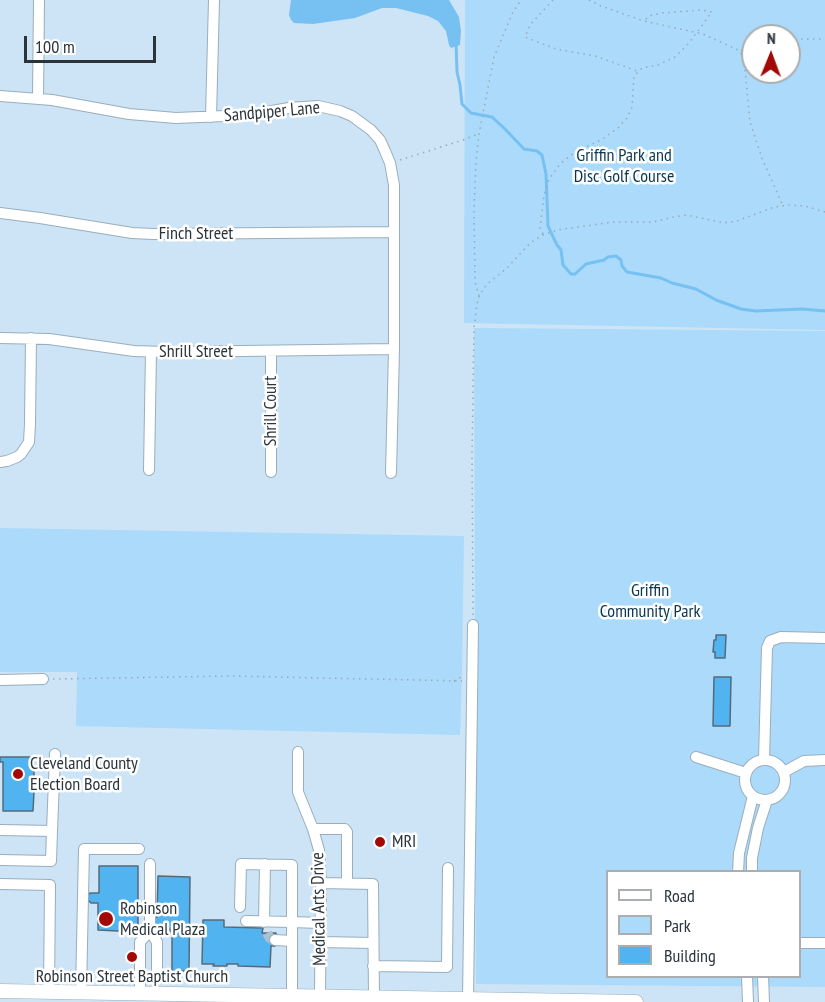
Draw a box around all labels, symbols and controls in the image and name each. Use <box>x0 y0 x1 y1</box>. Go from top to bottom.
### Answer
scale bar <box>27 24 159 62</box>
north arrow <box>741 24 801 84</box>
text: N <box>767 28 776 48</box>
text: 100 m <box>35 35 75 58</box>
street label: Sandpiper Lane <box>223 97 321 127</box>
park label: Griffin Park and Disc Golf Course <box>574 145 674 188</box>
street label: Finch Street <box>159 223 233 245</box>
street label: Shrill Street <box>159 341 233 363</box>
street label: Shrill Court <box>260 376 282 446</box>
park label: Griffin Community Park <box>600 580 700 622</box>
place label: Cleveland County Election Board <box>30 753 138 795</box>
marker: Cleveland County Election Board <box>11 767 25 781</box>
place label: MRI <box>392 831 416 853</box>
marker: MRI <box>373 835 387 849</box>
street label: Medical Arts Drive <box>307 852 331 966</box>
legend <box>606 870 801 978</box>
text: Road <box>664 884 695 907</box>
place label: Robinson Medical Plaza <box>120 898 205 940</box>
marker: Robinson Medical Plaza <box>97 910 115 928</box>
text: Park <box>664 914 691 937</box>
text: Building <box>664 944 716 967</box>
marker: Robinson Street Baptist Church <box>125 950 139 964</box>
place label: Robinson Street Baptist Church <box>36 966 228 988</box>

